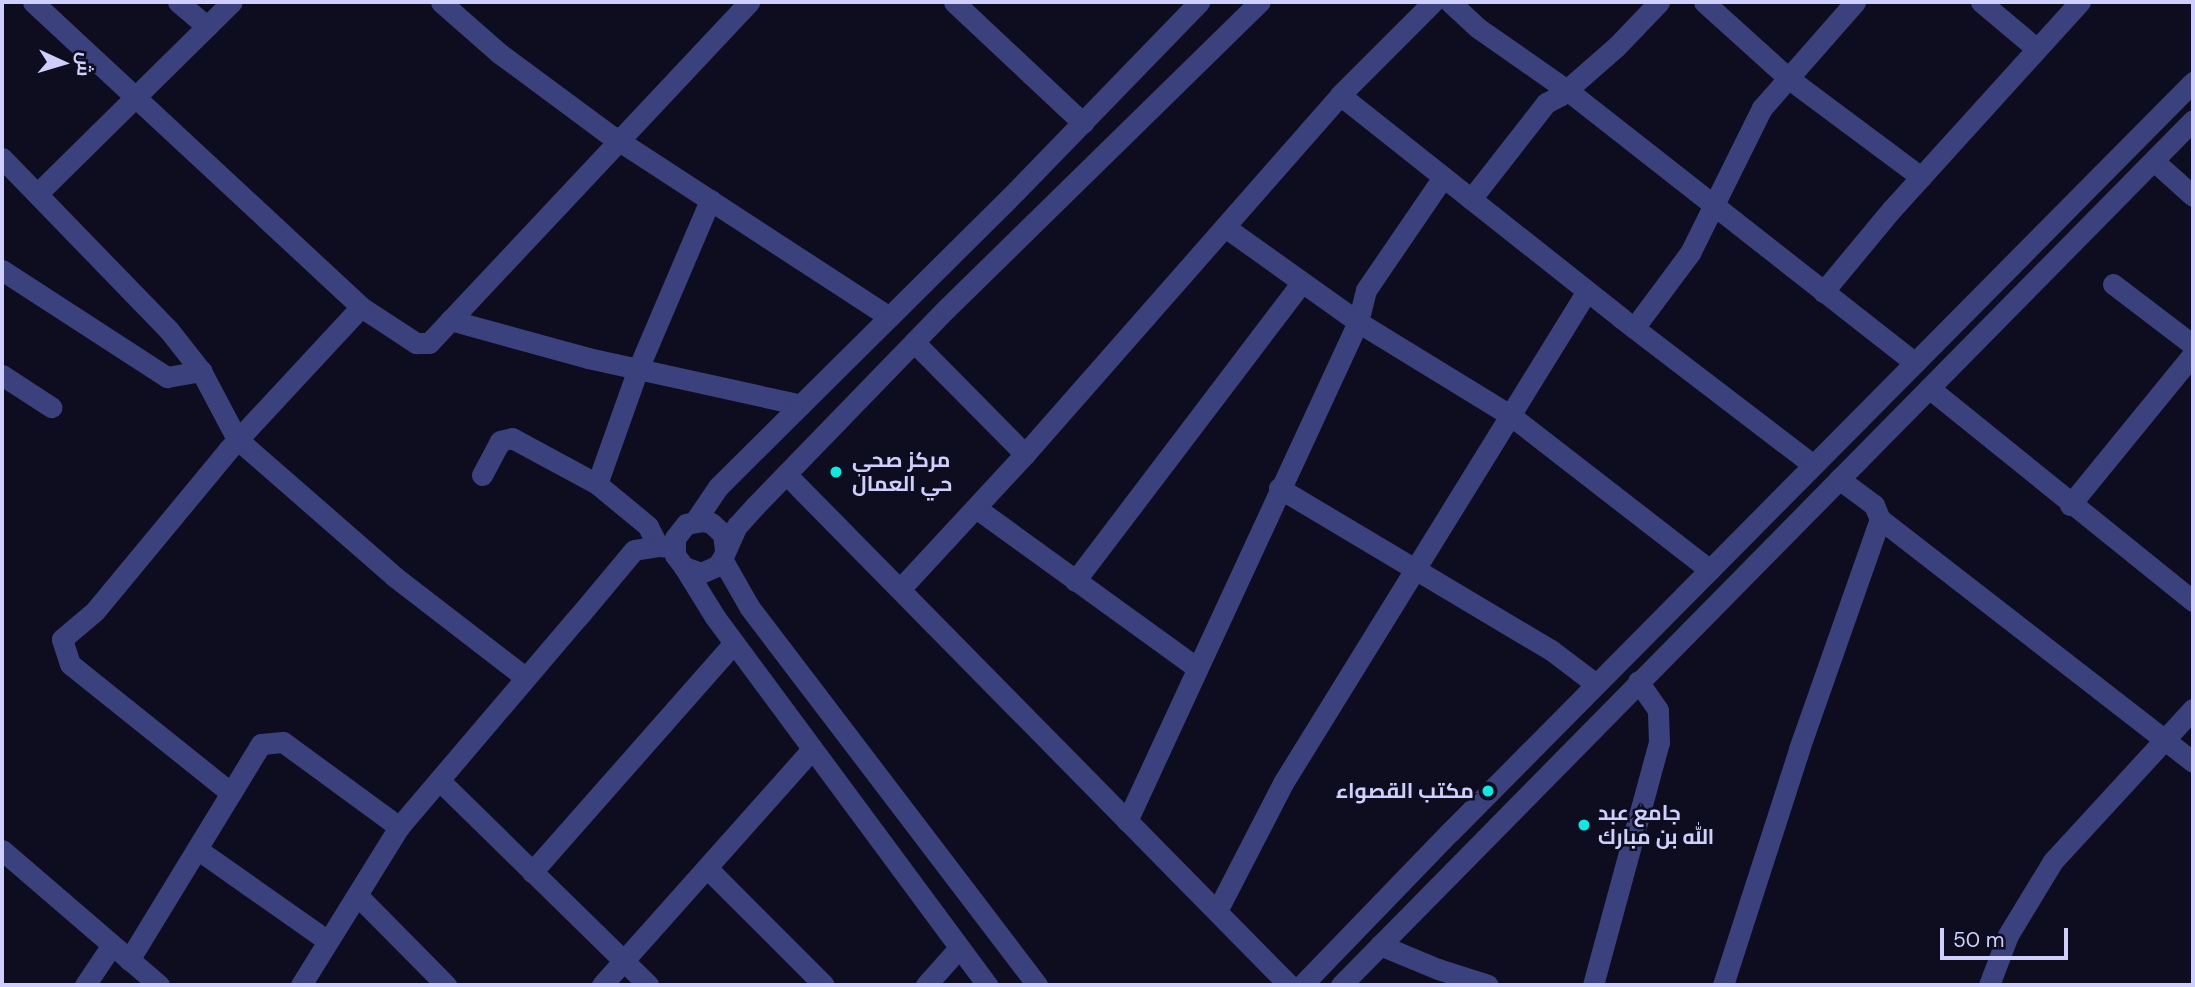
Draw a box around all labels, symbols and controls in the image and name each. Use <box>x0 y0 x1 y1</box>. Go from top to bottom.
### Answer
north arrow <box>28 28 98 98</box>
text: ش <box>71 51 98 78</box>
place label: مركز صحي حي العمال <box>852 447 952 497</box>
marker: مركز صحي حي العمال <box>826 462 846 482</box>
place label: مكتب القصواء <box>1336 778 1474 804</box>
marker: مكتب القصواء <box>1480 783 1496 799</box>
place label: جامع عبد الله بن مبارك <box>1598 800 1715 850</box>
marker: جامع عبد الله بن مبارك <box>1576 817 1592 833</box>
scale bar <box>1943 914 2071 958</box>
text: 50 m <box>1953 926 2004 954</box>

